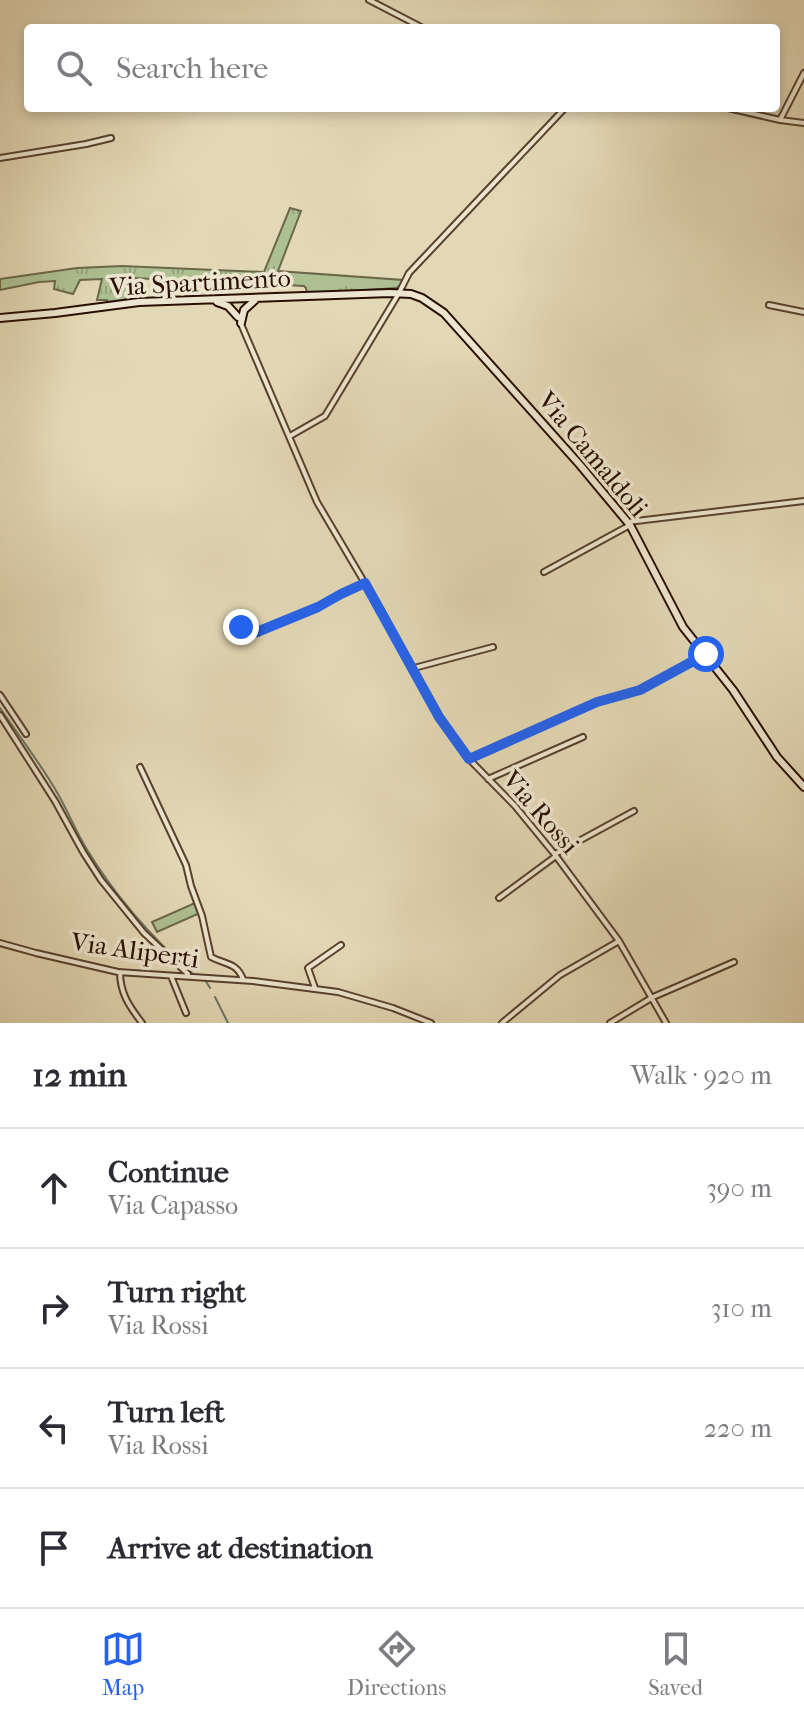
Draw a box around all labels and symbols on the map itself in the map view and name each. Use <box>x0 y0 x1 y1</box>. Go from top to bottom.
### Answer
street label: Via Spartimento <box>108 262 292 303</box>
street label: Via Camaldoli <box>530 384 654 524</box>
route end <box>223 609 259 645</box>
route start <box>688 636 724 672</box>
street label: Via Rossi <box>495 763 586 861</box>
street label: Via Aliperti <box>68 926 201 975</box>

